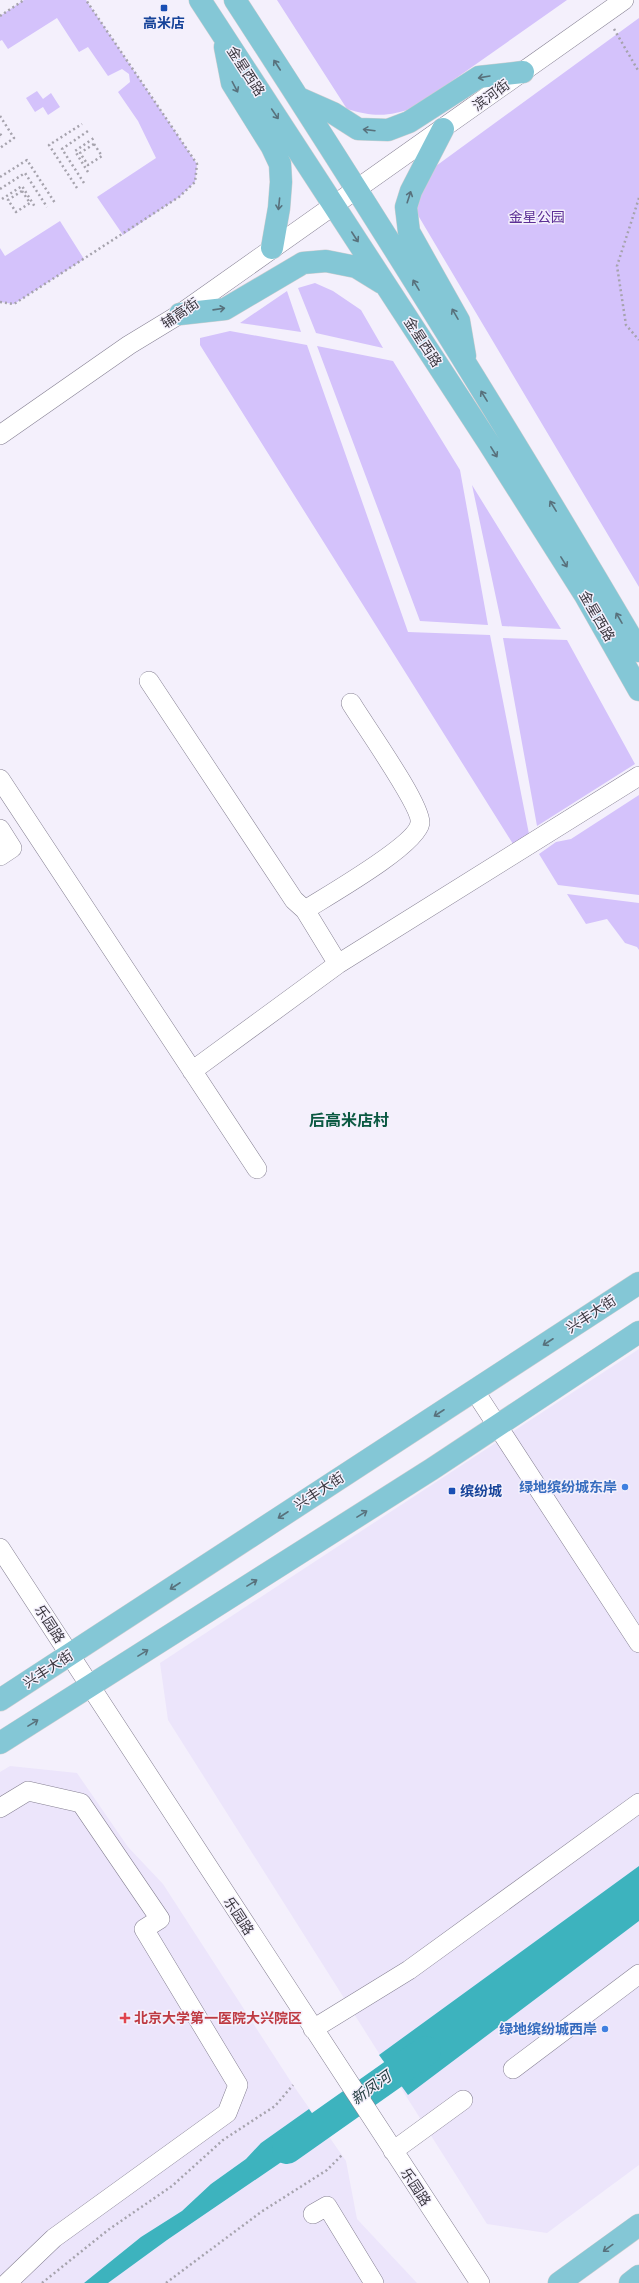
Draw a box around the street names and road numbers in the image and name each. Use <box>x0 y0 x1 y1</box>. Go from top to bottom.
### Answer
street label: 金星西路 <box>223 43 268 99</box>
street label: 滨河街 <box>469 76 513 115</box>
street label: 辅高街 <box>158 295 202 332</box>
street label: 金星西路 <box>400 314 445 370</box>
street label: 金星西路 <box>575 588 618 645</box>
street label: 兴丰大街 <box>563 1292 619 1337</box>
street label: 兴丰大街 <box>291 1469 347 1514</box>
street label: 乐园路 <box>31 1602 68 1647</box>
street label: 兴丰大街 <box>20 1647 76 1692</box>
street label: 乐园路 <box>220 1894 257 1939</box>
street label: 乐园路 <box>397 2165 434 2210</box>

